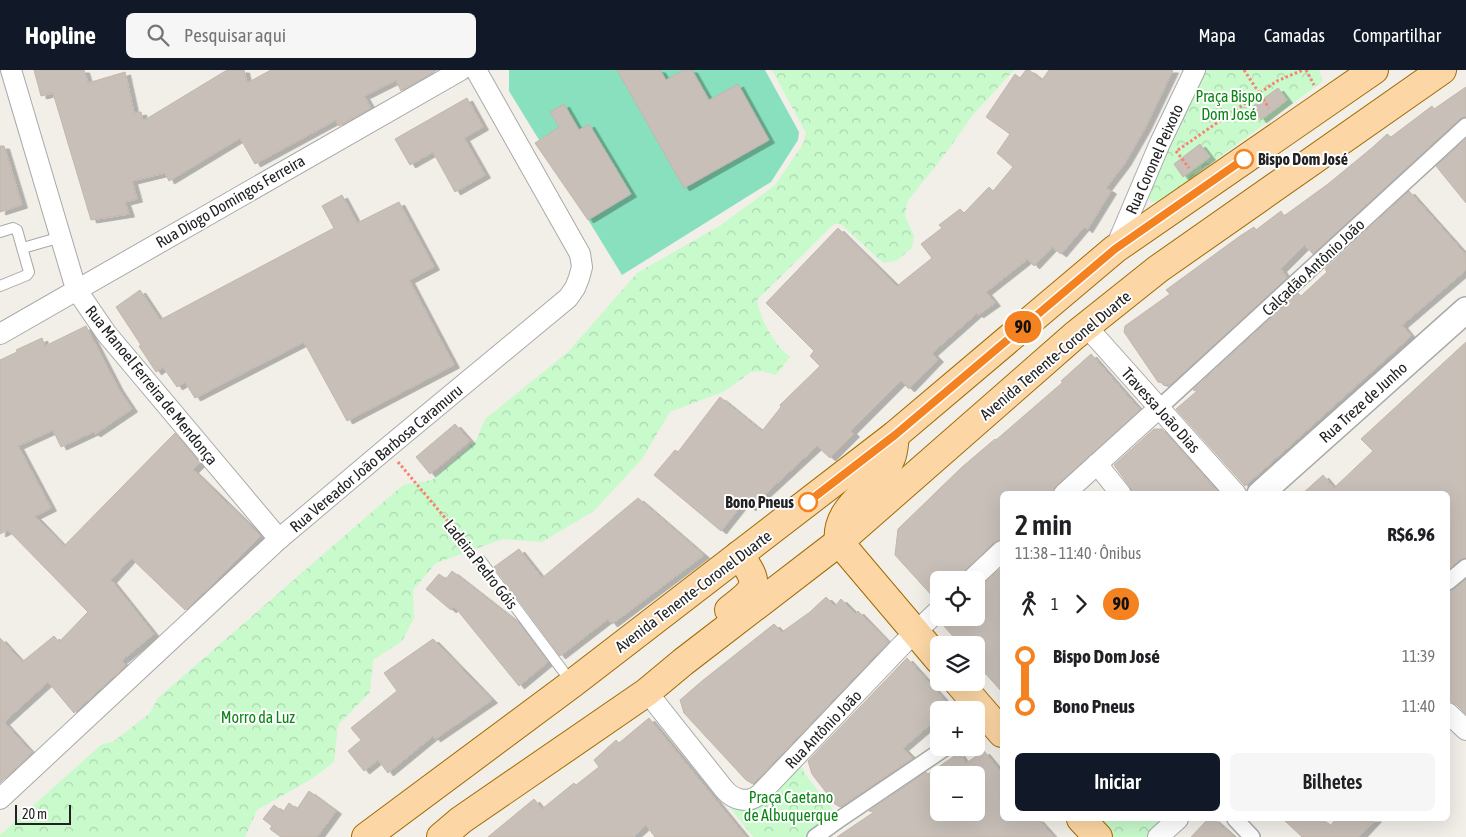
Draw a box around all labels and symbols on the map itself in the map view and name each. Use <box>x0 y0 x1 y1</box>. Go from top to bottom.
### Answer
park label: Praça Bispo Dom José <box>1195 87 1263 123</box>
street label: Rua Coronel Peixoto <box>1122 101 1186 217</box>
marker: Bispo Dom José <box>1234 149 1254 169</box>
place label: Bispo Dom José <box>1258 150 1348 168</box>
street label: Rua Diogo Domingos Ferreira <box>152 151 308 252</box>
street label: Calçadão Antônio João <box>1258 215 1369 320</box>
street label: Avenida Tenente-Coronel Duarte <box>976 287 1134 423</box>
street label: Rua Manoel Ferreira de Mendonça <box>82 302 222 469</box>
line badge: 90 <box>1000 311 1046 343</box>
street label: Rua Treze de Junho <box>1316 358 1410 446</box>
street label: Travessa João Dias <box>1118 364 1204 456</box>
street label: Rua Vereador João Barbosa Caramuru <box>286 381 466 535</box>
marker: Bono Pneus <box>798 492 818 512</box>
place label: Bono Pneus <box>725 493 794 511</box>
street label: Ladeira Pedro Góis <box>441 516 522 613</box>
street label: Avenida Tenente-Coronel Duarte <box>611 526 775 656</box>
street label: Rua Antônio João <box>781 686 865 772</box>
park label: Morro da Luz <box>221 708 295 726</box>
park label: Praça Caetano de Albuquerque <box>744 788 838 825</box>
scale bar <box>15 802 71 825</box>

